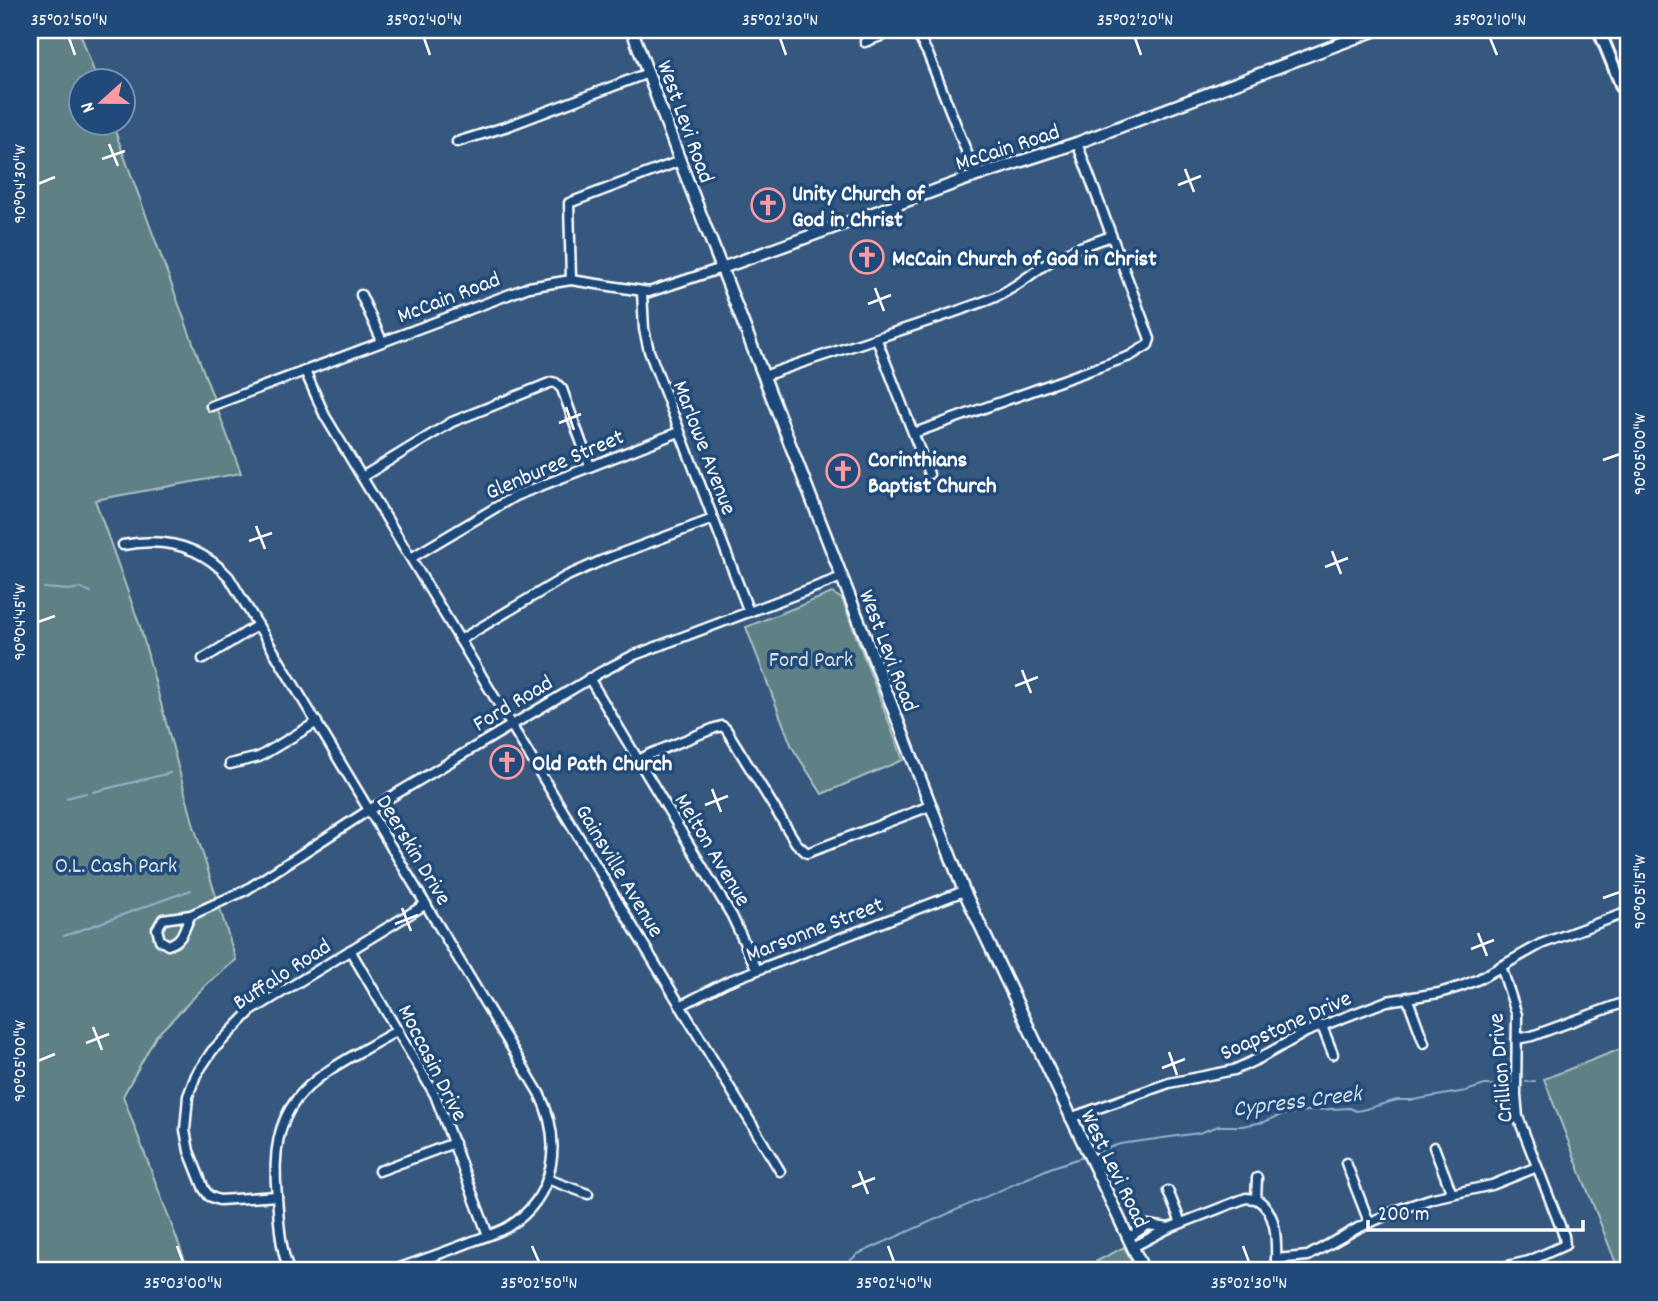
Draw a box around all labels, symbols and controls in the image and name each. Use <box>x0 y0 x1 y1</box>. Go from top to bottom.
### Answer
text: 35°02'50"N <box>31 9 107 34</box>
text: 35°02'40"N <box>386 9 462 34</box>
text: 35°02'30"N <box>742 9 818 34</box>
text: 35°02'20"N <box>1097 9 1173 34</box>
text: 35°02'10"N <box>1454 9 1526 34</box>
street label: West Levi Road <box>646 56 721 188</box>
north arrow <box>66 66 136 136</box>
text: N <box>75 98 104 116</box>
street label: McCain Road <box>952 117 1065 182</box>
text: 90°04'30"W <box>9 144 34 224</box>
place label: Unity Church of God in Christ <box>792 179 926 238</box>
church icon: Unity Church of God in Christ <box>749 186 787 224</box>
church icon: McCain Church of God in Christ <box>848 238 886 276</box>
place label: McCain Church of God in Christ <box>892 244 1157 277</box>
street label: McCain Road <box>393 265 506 334</box>
street label: Marlowe Avenue <box>662 376 744 520</box>
text: 90°05'00"W <box>1629 412 1654 495</box>
street label: Glenburee Street <box>481 422 630 510</box>
place label: Corinthians Baptist Church <box>868 445 997 504</box>
church icon: Corinthians Baptist Church <box>824 452 862 490</box>
text: 90°04'45"W <box>9 583 34 661</box>
street label: West Levi Road <box>848 585 925 717</box>
park label: Ford Park <box>769 645 853 678</box>
street label: Ford Road <box>468 668 560 742</box>
church icon: Old Path Church <box>488 743 526 781</box>
place label: Old Path Church <box>532 749 672 782</box>
street label: Melton Avenue <box>664 788 758 914</box>
street label: Deerskin Drive <box>366 789 458 913</box>
street label: Gainsville Avenue <box>565 799 671 945</box>
park label: O.L. Cash Park <box>55 851 177 884</box>
text: 90°05'15"W <box>1629 854 1654 929</box>
street label: Marsonne Street <box>742 890 889 973</box>
street label: Buffalo Road <box>227 932 339 1020</box>
street label: Soapstone Drive <box>1216 984 1357 1071</box>
street label: Moccasin Drive <box>387 999 474 1128</box>
street label: Crillion Drive <box>1481 1012 1524 1124</box>
text: 90°05'00"W <box>9 1019 34 1102</box>
water label: Cypress Creek <box>1231 1078 1366 1128</box>
street label: West Levi Road <box>1070 1105 1156 1234</box>
scale bar <box>1368 1189 1583 1233</box>
text: 200 m <box>1378 1201 1429 1231</box>
text: 35°03'00"N <box>144 1272 222 1297</box>
text: 35°02'50"N <box>501 1272 577 1297</box>
text: 35°02'40"N <box>856 1272 932 1297</box>
text: 35°02'30"N <box>1211 1272 1287 1297</box>

